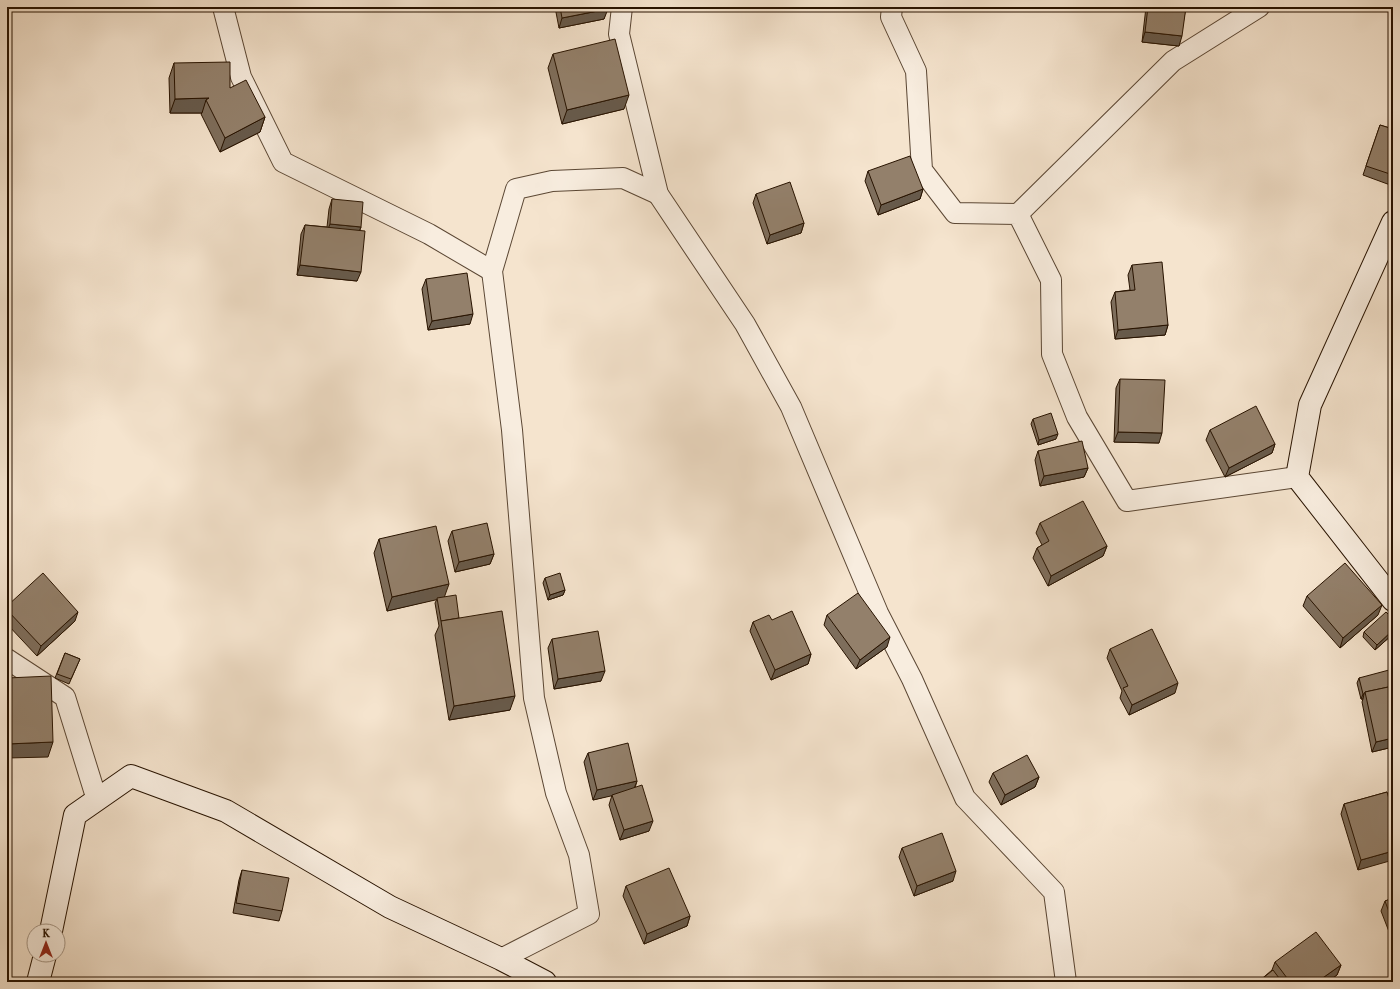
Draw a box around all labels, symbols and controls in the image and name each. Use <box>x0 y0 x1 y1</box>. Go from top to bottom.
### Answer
north arrow <box>26 923 66 963</box>
text: K <box>42 927 51 940</box>

